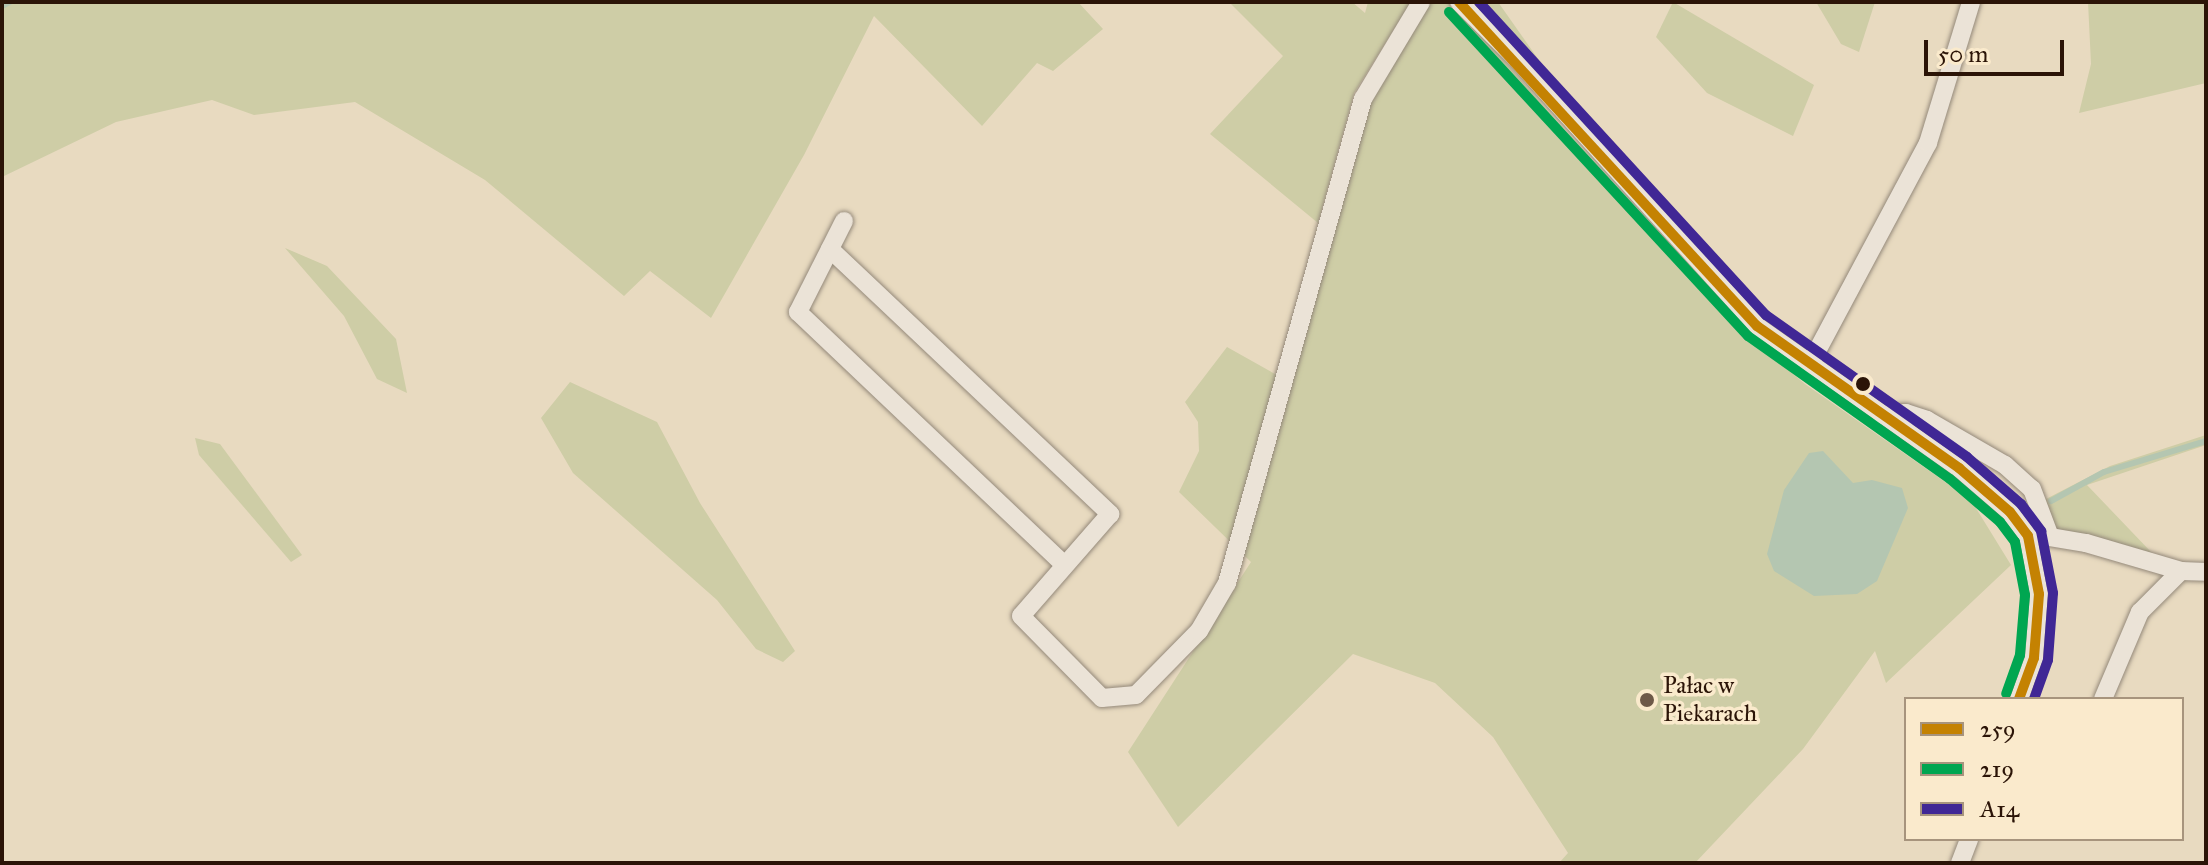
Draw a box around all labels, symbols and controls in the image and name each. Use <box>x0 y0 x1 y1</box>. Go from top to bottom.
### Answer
scale bar <box>1928 24 2068 74</box>
text: 50 m <box>1938 39 1988 69</box>
unlabelled marker <box>1855 376 1871 392</box>
place label: Pałac w Piekarach <box>1663 672 1757 728</box>
marker: Pałac w Piekarach <box>1638 691 1656 709</box>
legend <box>1904 697 2184 841</box>
text: 259 <box>1980 714 2016 744</box>
text: 219 <box>1980 754 2014 784</box>
text: A14 <box>1980 794 2019 824</box>

